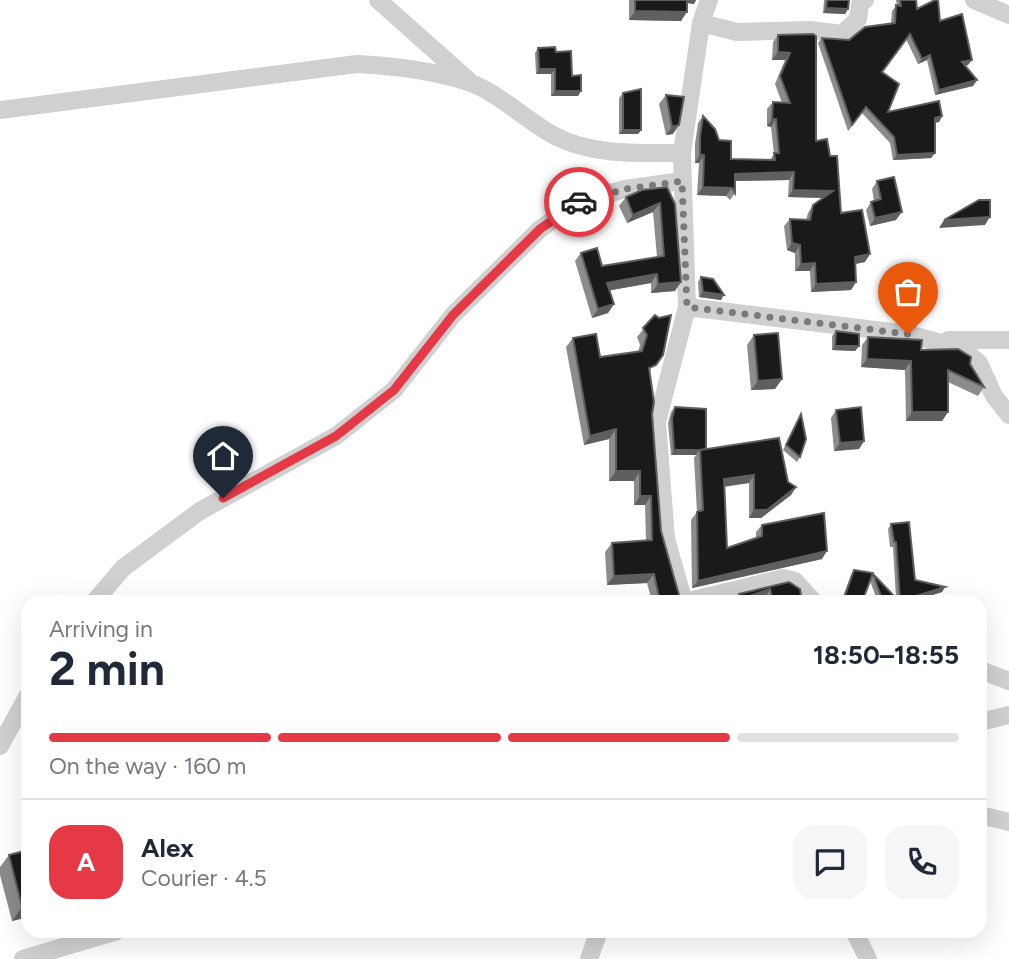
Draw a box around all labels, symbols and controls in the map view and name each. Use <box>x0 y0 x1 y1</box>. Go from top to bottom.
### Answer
courier <box>544 167 614 237</box>
icon: car <box>560 183 598 221</box>
pin <box>878 262 938 334</box>
icon: bag <box>889 273 927 311</box>
pin <box>193 426 253 498</box>
icon: home <box>204 437 242 475</box>
text: Arriving in <box>49 615 153 643</box>
text: 18:50–18:55 <box>813 639 959 671</box>
text: 2 min <box>49 641 165 697</box>
text: On the way · 160 m <box>49 752 246 780</box>
button: chat <box>793 825 867 899</box>
button: phone <box>885 825 959 899</box>
text: Alex <box>141 832 194 864</box>
text: A <box>77 846 95 878</box>
text: Courier · 4.5 <box>141 864 267 892</box>

